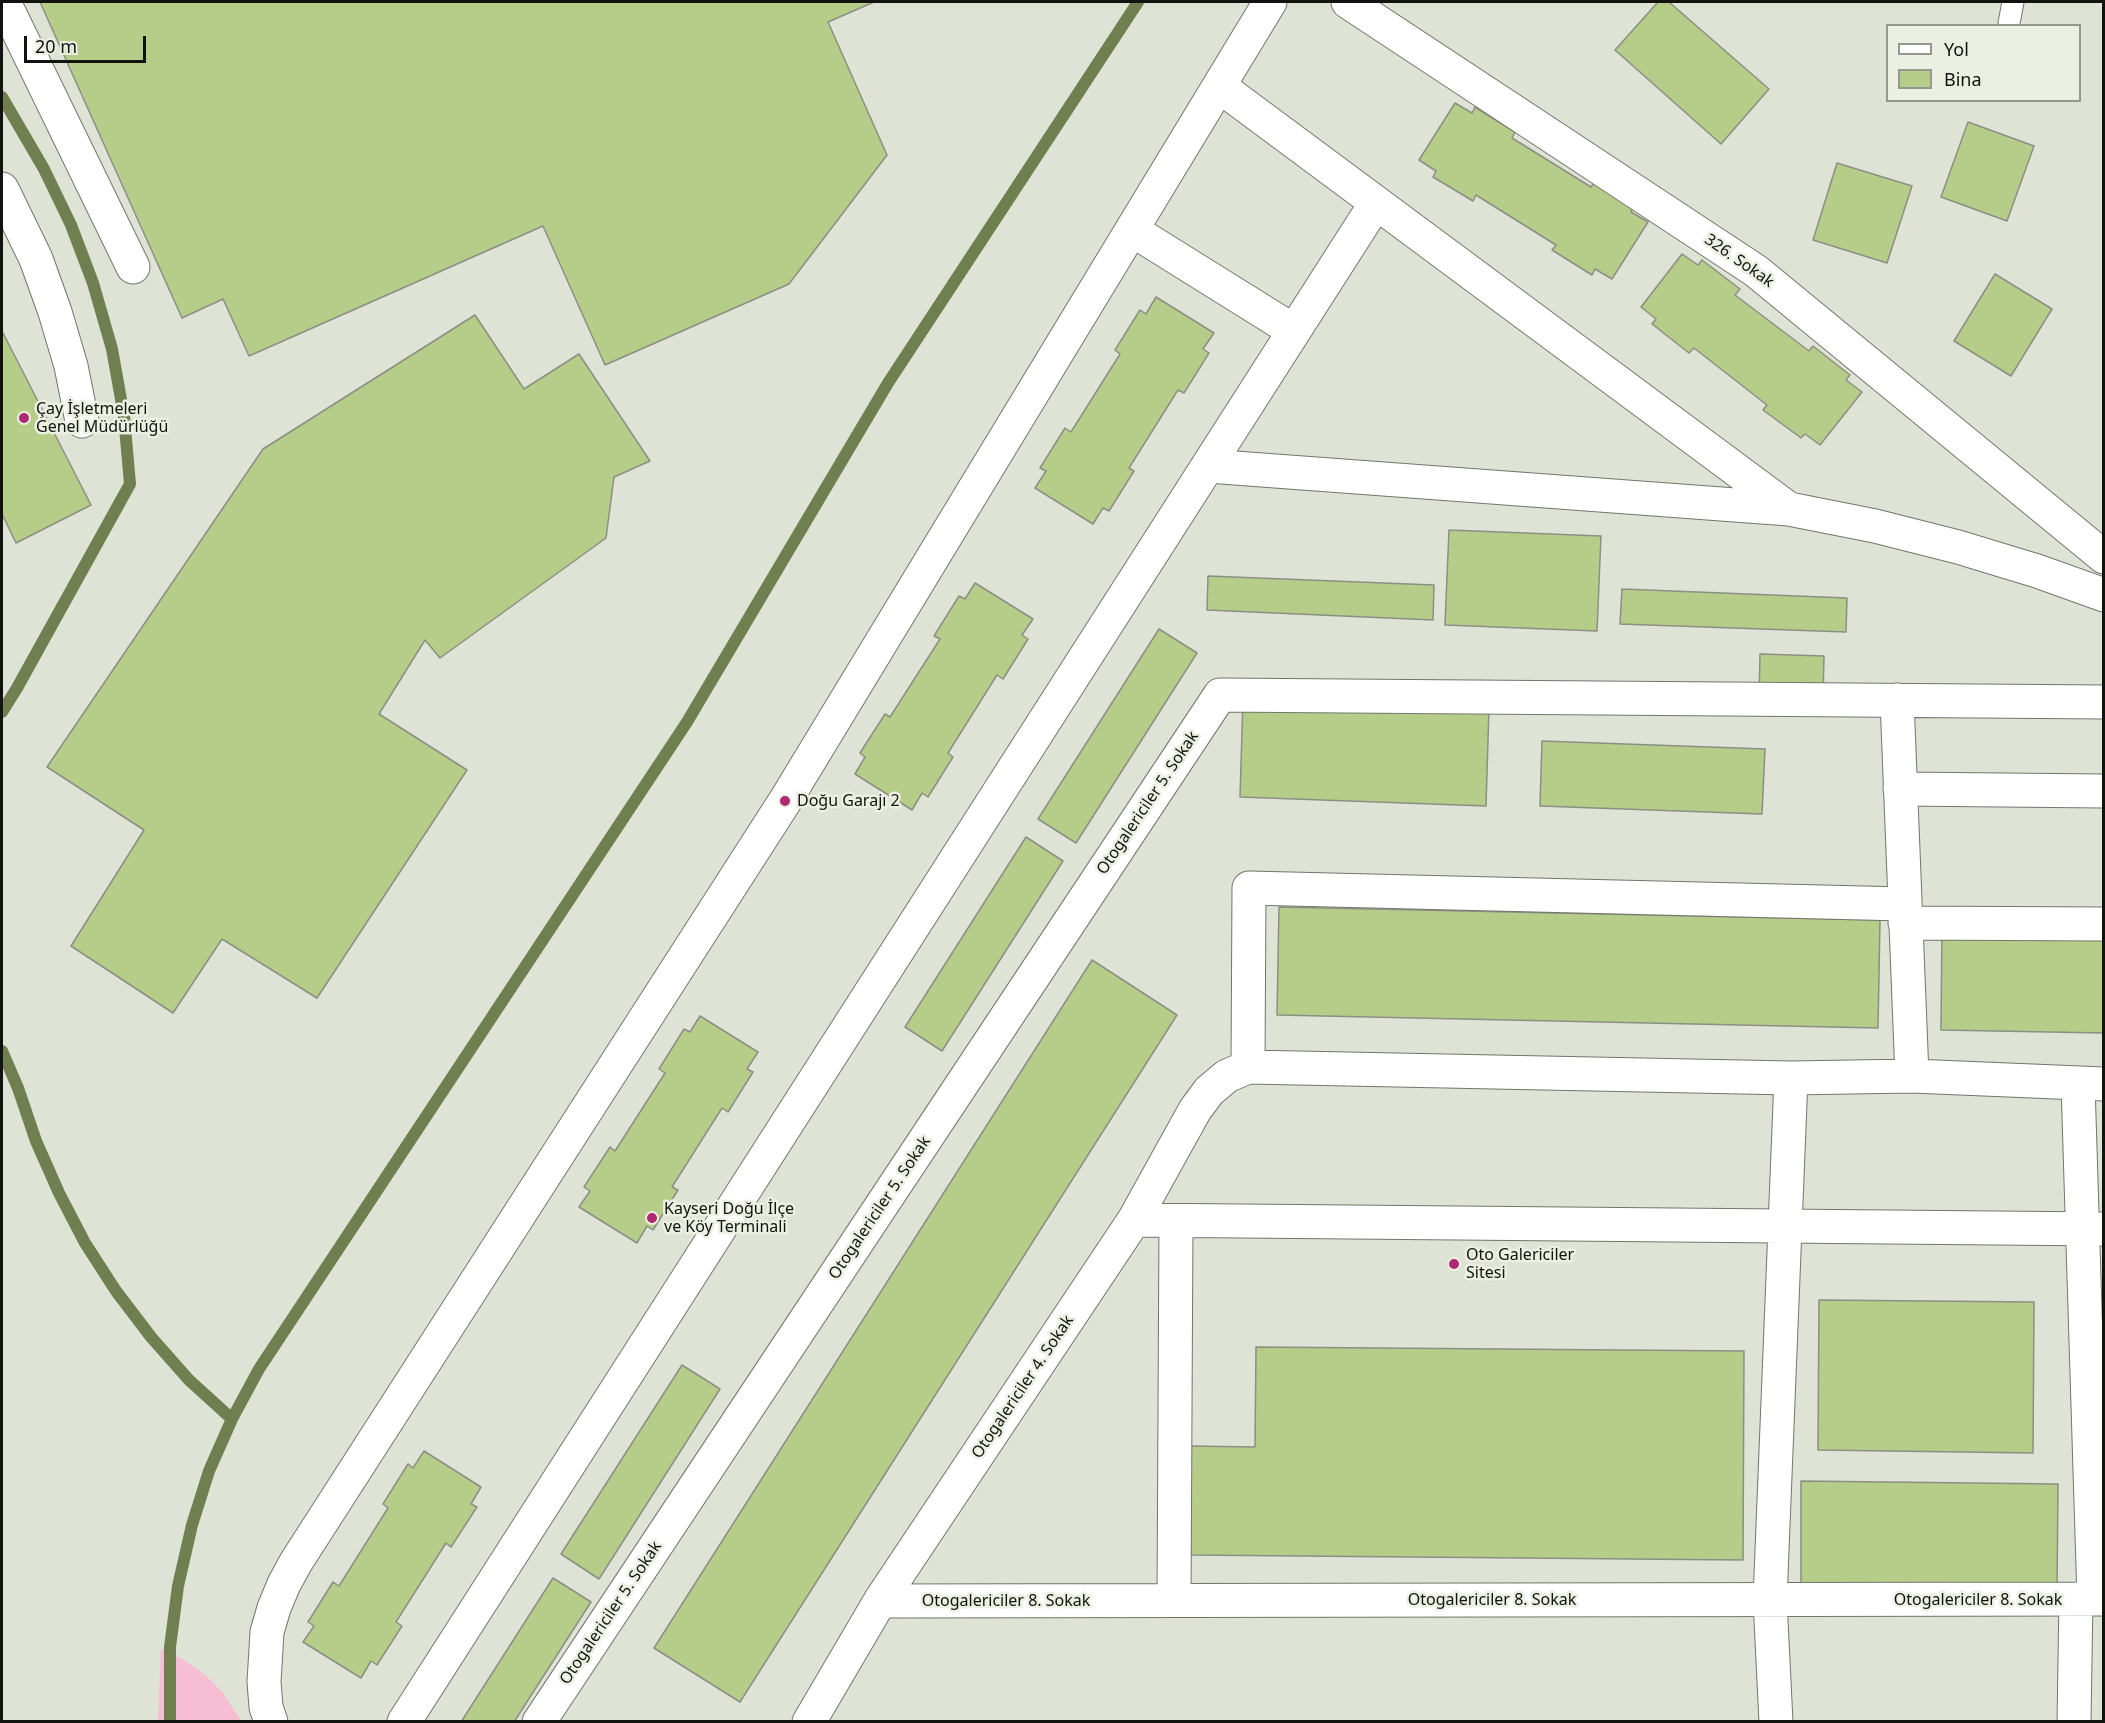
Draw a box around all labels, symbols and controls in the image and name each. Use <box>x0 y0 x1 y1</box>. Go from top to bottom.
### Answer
scale bar <box>27 24 148 62</box>
legend <box>1886 24 2081 102</box>
text: 20 m <box>35 34 77 58</box>
text: Yol <box>1944 37 1969 61</box>
text: Bina <box>1944 67 1982 91</box>
street label: 326. Sokak <box>1701 230 1777 292</box>
place label: Çay İşletmeleri Genel Müdürlüğü <box>36 399 168 437</box>
marker: Çay İşletmeleri Genel Müdürlüğü <box>17 411 31 425</box>
street label: Otogalericiler 5. Sokak <box>1093 728 1203 878</box>
place label: Doğu Garajı 2 <box>797 791 900 811</box>
marker: Doğu Garajı 2 <box>778 794 792 808</box>
street label: Otogalericiler 5. Sokak <box>825 1133 935 1283</box>
place label: Kayseri Doğu İlçe ve Köy Terminali <box>664 1199 794 1237</box>
marker: Kayseri Doğu İlçe ve Köy Terminali <box>645 1211 659 1225</box>
place label: Oto Galericiler Sitesi <box>1466 1245 1574 1283</box>
marker: Oto Galericiler Sitesi <box>1447 1257 1461 1271</box>
street label: Otogalericiler 4. Sokak <box>968 1312 1078 1462</box>
street label: Otogalericiler 5. Sokak <box>556 1538 666 1688</box>
street label: Otogalericiler 8. Sokak <box>1408 1590 1576 1610</box>
street label: Otogalericiler 8. Sokak <box>1894 1590 2062 1610</box>
street label: Otogalericiler 8. Sokak <box>922 1591 1090 1611</box>

